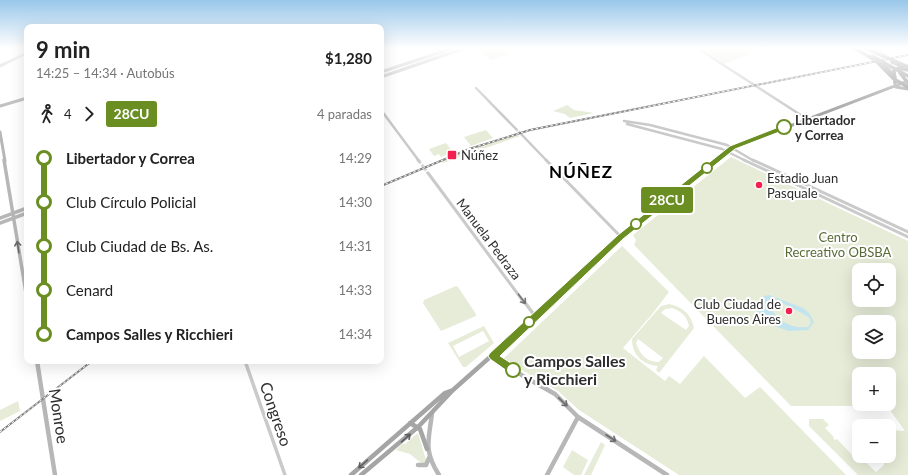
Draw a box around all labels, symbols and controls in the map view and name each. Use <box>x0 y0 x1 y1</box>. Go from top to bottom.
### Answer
text: 9 min <box>36 36 91 63</box>
text: $1,280 <box>325 49 372 67</box>
text: 14:25 – 14:34 · Autobús <box>36 65 175 81</box>
icon: walk <box>36 103 58 125</box>
icon: forward <box>78 103 100 125</box>
text: 28CU <box>114 105 149 122</box>
text: 4 <box>64 106 72 122</box>
text: 4 paradas <box>317 106 372 122</box>
place label: Libertador y Correa <box>795 112 856 143</box>
marker: Libertador y Correa <box>776 119 792 135</box>
place label: Núñez <box>461 147 498 163</box>
text: Libertador y Correa <box>66 149 195 167</box>
marker: Núñez <box>446 149 458 161</box>
text: 14:29 <box>339 150 372 166</box>
district label: NÚÑEZ <box>549 161 613 182</box>
unlabelled marker <box>701 162 713 174</box>
place label: Estadio Juan Pasquale <box>767 170 838 201</box>
marker: Estadio Juan Pasquale <box>754 180 764 190</box>
line badge: 28CU <box>639 187 695 213</box>
text: 28CU <box>649 191 685 208</box>
text: Club Círculo Policial <box>66 193 196 211</box>
text: 14:30 <box>339 194 372 210</box>
street label: Manuela Pedraza <box>453 195 525 283</box>
unlabelled marker <box>630 218 642 230</box>
park label: Centro Recreativo OBSBA <box>785 229 892 260</box>
text: Club Ciudad de Bs. As. <box>66 237 213 255</box>
text: 14:31 <box>339 238 372 254</box>
one-way arrow <box>14 241 22 254</box>
map controls <box>852 263 896 463</box>
button: locate <box>852 263 896 307</box>
text: Cenard <box>66 281 113 299</box>
text: 14:33 <box>339 282 372 298</box>
one-way arrow <box>518 294 526 305</box>
place label: Club Ciudad de Buenos Aires <box>694 296 781 327</box>
marker: Club Ciudad de Buenos Aires <box>784 306 794 316</box>
button: layers <box>852 315 896 359</box>
unlabelled marker <box>523 316 535 328</box>
text: Campos Salles y Ricchieri <box>66 325 233 343</box>
text: 14:34 <box>339 326 372 342</box>
place label: Campos Salles y Ricchieri <box>524 351 626 388</box>
marker: Campos Salles y Ricchieri <box>505 362 521 378</box>
button: + <box>852 367 896 411</box>
street label: Congreso <box>257 379 296 449</box>
street label: Monroe <box>46 387 73 445</box>
one-way arrow <box>558 397 568 407</box>
button: − <box>852 419 896 463</box>
one-way arrow <box>400 433 411 442</box>
one-way arrow <box>605 434 616 442</box>
one-way arrow <box>358 459 368 469</box>

